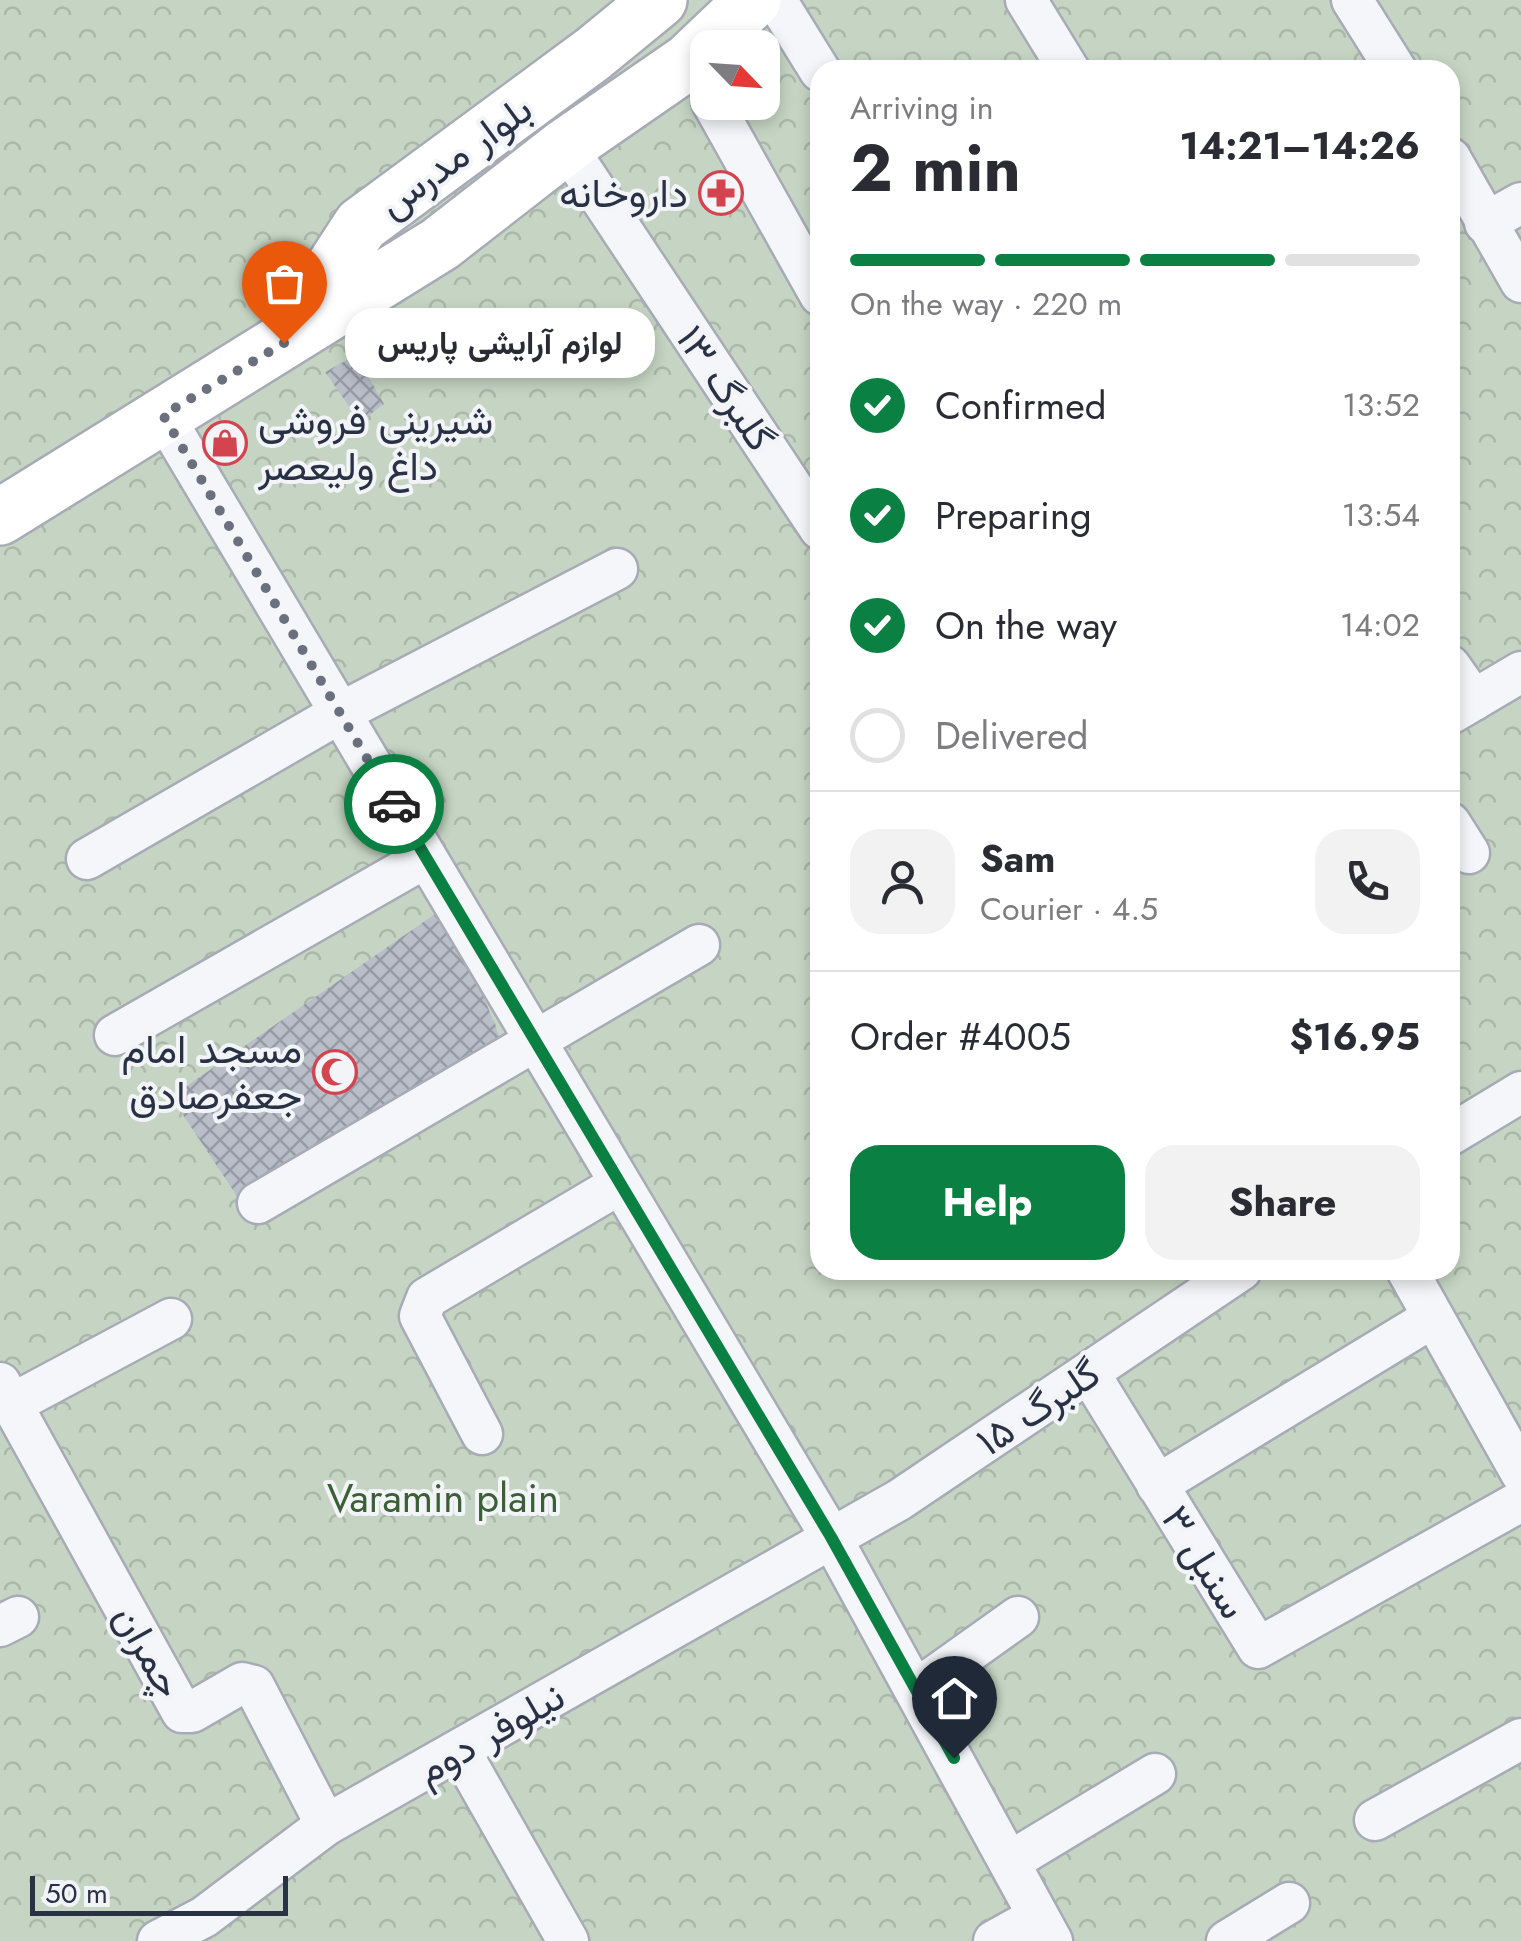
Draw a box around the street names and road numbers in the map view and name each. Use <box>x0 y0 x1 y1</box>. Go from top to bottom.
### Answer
street label: بلوار مدرس <box>366 80 544 232</box>
street label: گلبرگ ۱۳ <box>663 313 789 463</box>
street label: گلبرگ ۱۵ <box>964 1344 1112 1470</box>
street label: سنبل ۳ <box>1148 1494 1262 1630</box>
street label: چمران <box>100 1594 198 1708</box>
street label: نیلوفر دوم <box>405 1667 575 1799</box>

